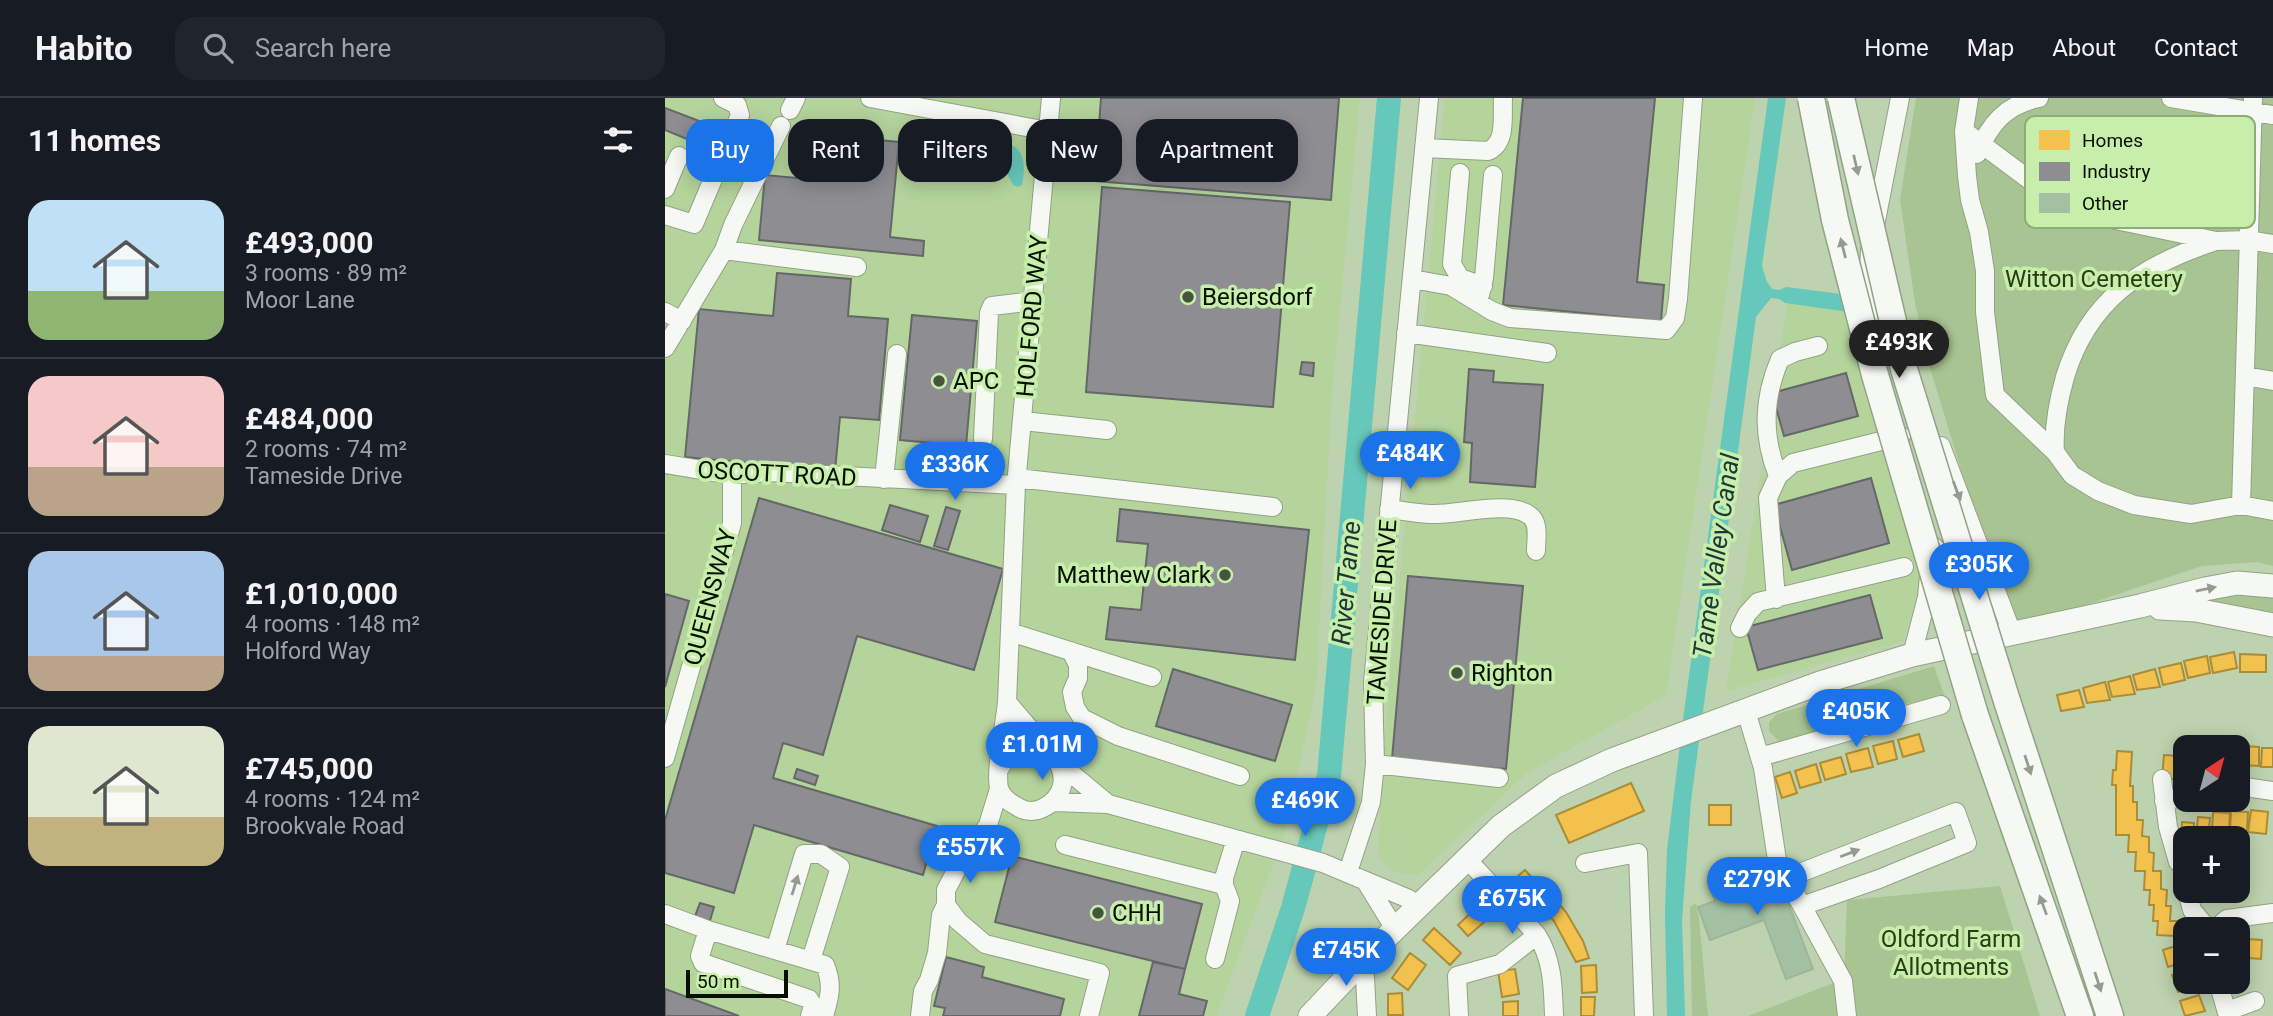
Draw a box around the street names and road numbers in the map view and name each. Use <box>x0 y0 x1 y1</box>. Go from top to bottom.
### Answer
street label: HOLFORD WAY <box>1011 233 1053 398</box>
street label: OSCOTT ROAD <box>697 456 857 492</box>
street label: TAMESIDE DRIVE <box>1362 518 1402 706</box>
street label: QUEENSWAY <box>678 525 742 668</box>

